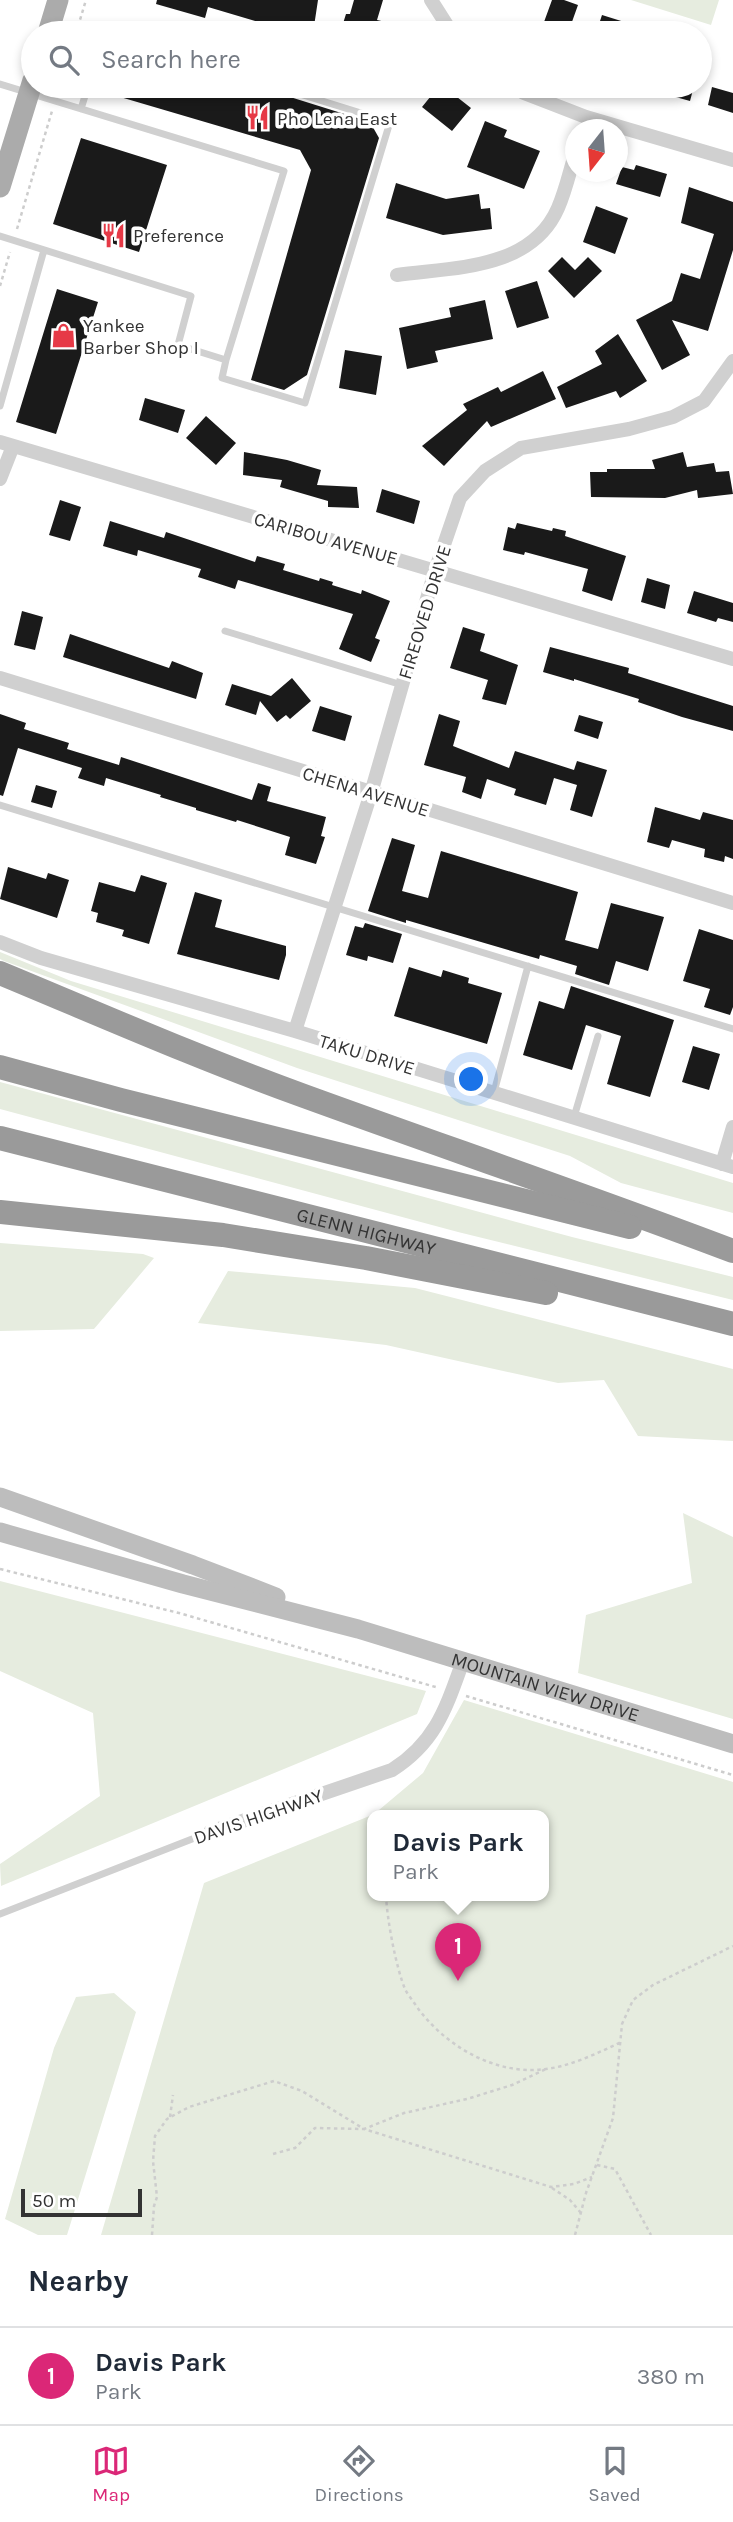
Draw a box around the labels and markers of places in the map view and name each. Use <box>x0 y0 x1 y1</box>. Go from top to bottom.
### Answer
restaurant icon: Pho Lena East <box>243 104 271 132</box>
place label: Pho Lena East <box>277 108 397 130</box>
restaurant icon: Preference <box>99 221 127 249</box>
place label: Preference <box>133 225 224 247</box>
place label: Yankee Barber Shop I <box>83 315 199 359</box>
shop icon: Yankee Barber Shop I <box>49 322 77 350</box>
pin: 1 <box>435 1923 481 1981</box>

